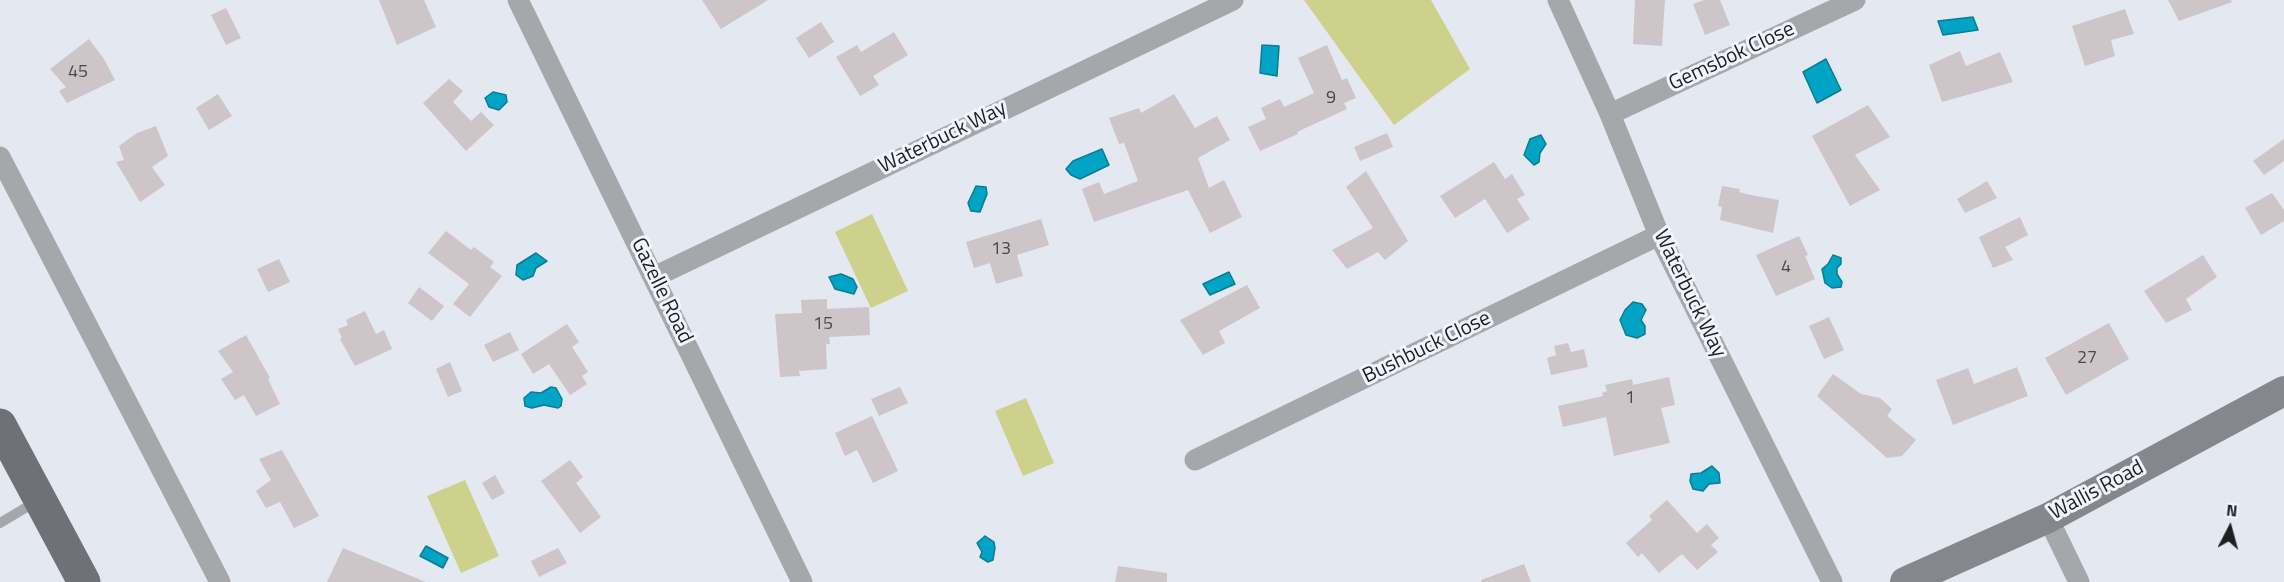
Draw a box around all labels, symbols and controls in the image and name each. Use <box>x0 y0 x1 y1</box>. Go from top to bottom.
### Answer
street label: Gemsbok Close <box>1665 17 1799 97</box>
house number: 45 <box>68 62 88 84</box>
house number: 9 <box>1326 88 1336 110</box>
street label: Waterbuck Way <box>875 96 1011 180</box>
street label: Waterbuck Way <box>1647 226 1731 362</box>
street label: Gazelle Road <box>625 234 697 348</box>
house number: 13 <box>991 239 1011 261</box>
house number: 4 <box>1781 257 1791 279</box>
street label: Bushbuck Close <box>1359 306 1495 390</box>
house number: 15 <box>813 314 833 336</box>
house number: 27 <box>2077 348 2097 370</box>
house number: 1 <box>1625 388 1635 410</box>
street label: Wallis Road <box>2046 456 2148 526</box>
north arrow <box>2200 498 2260 558</box>
text: N <box>2225 498 2239 523</box>

